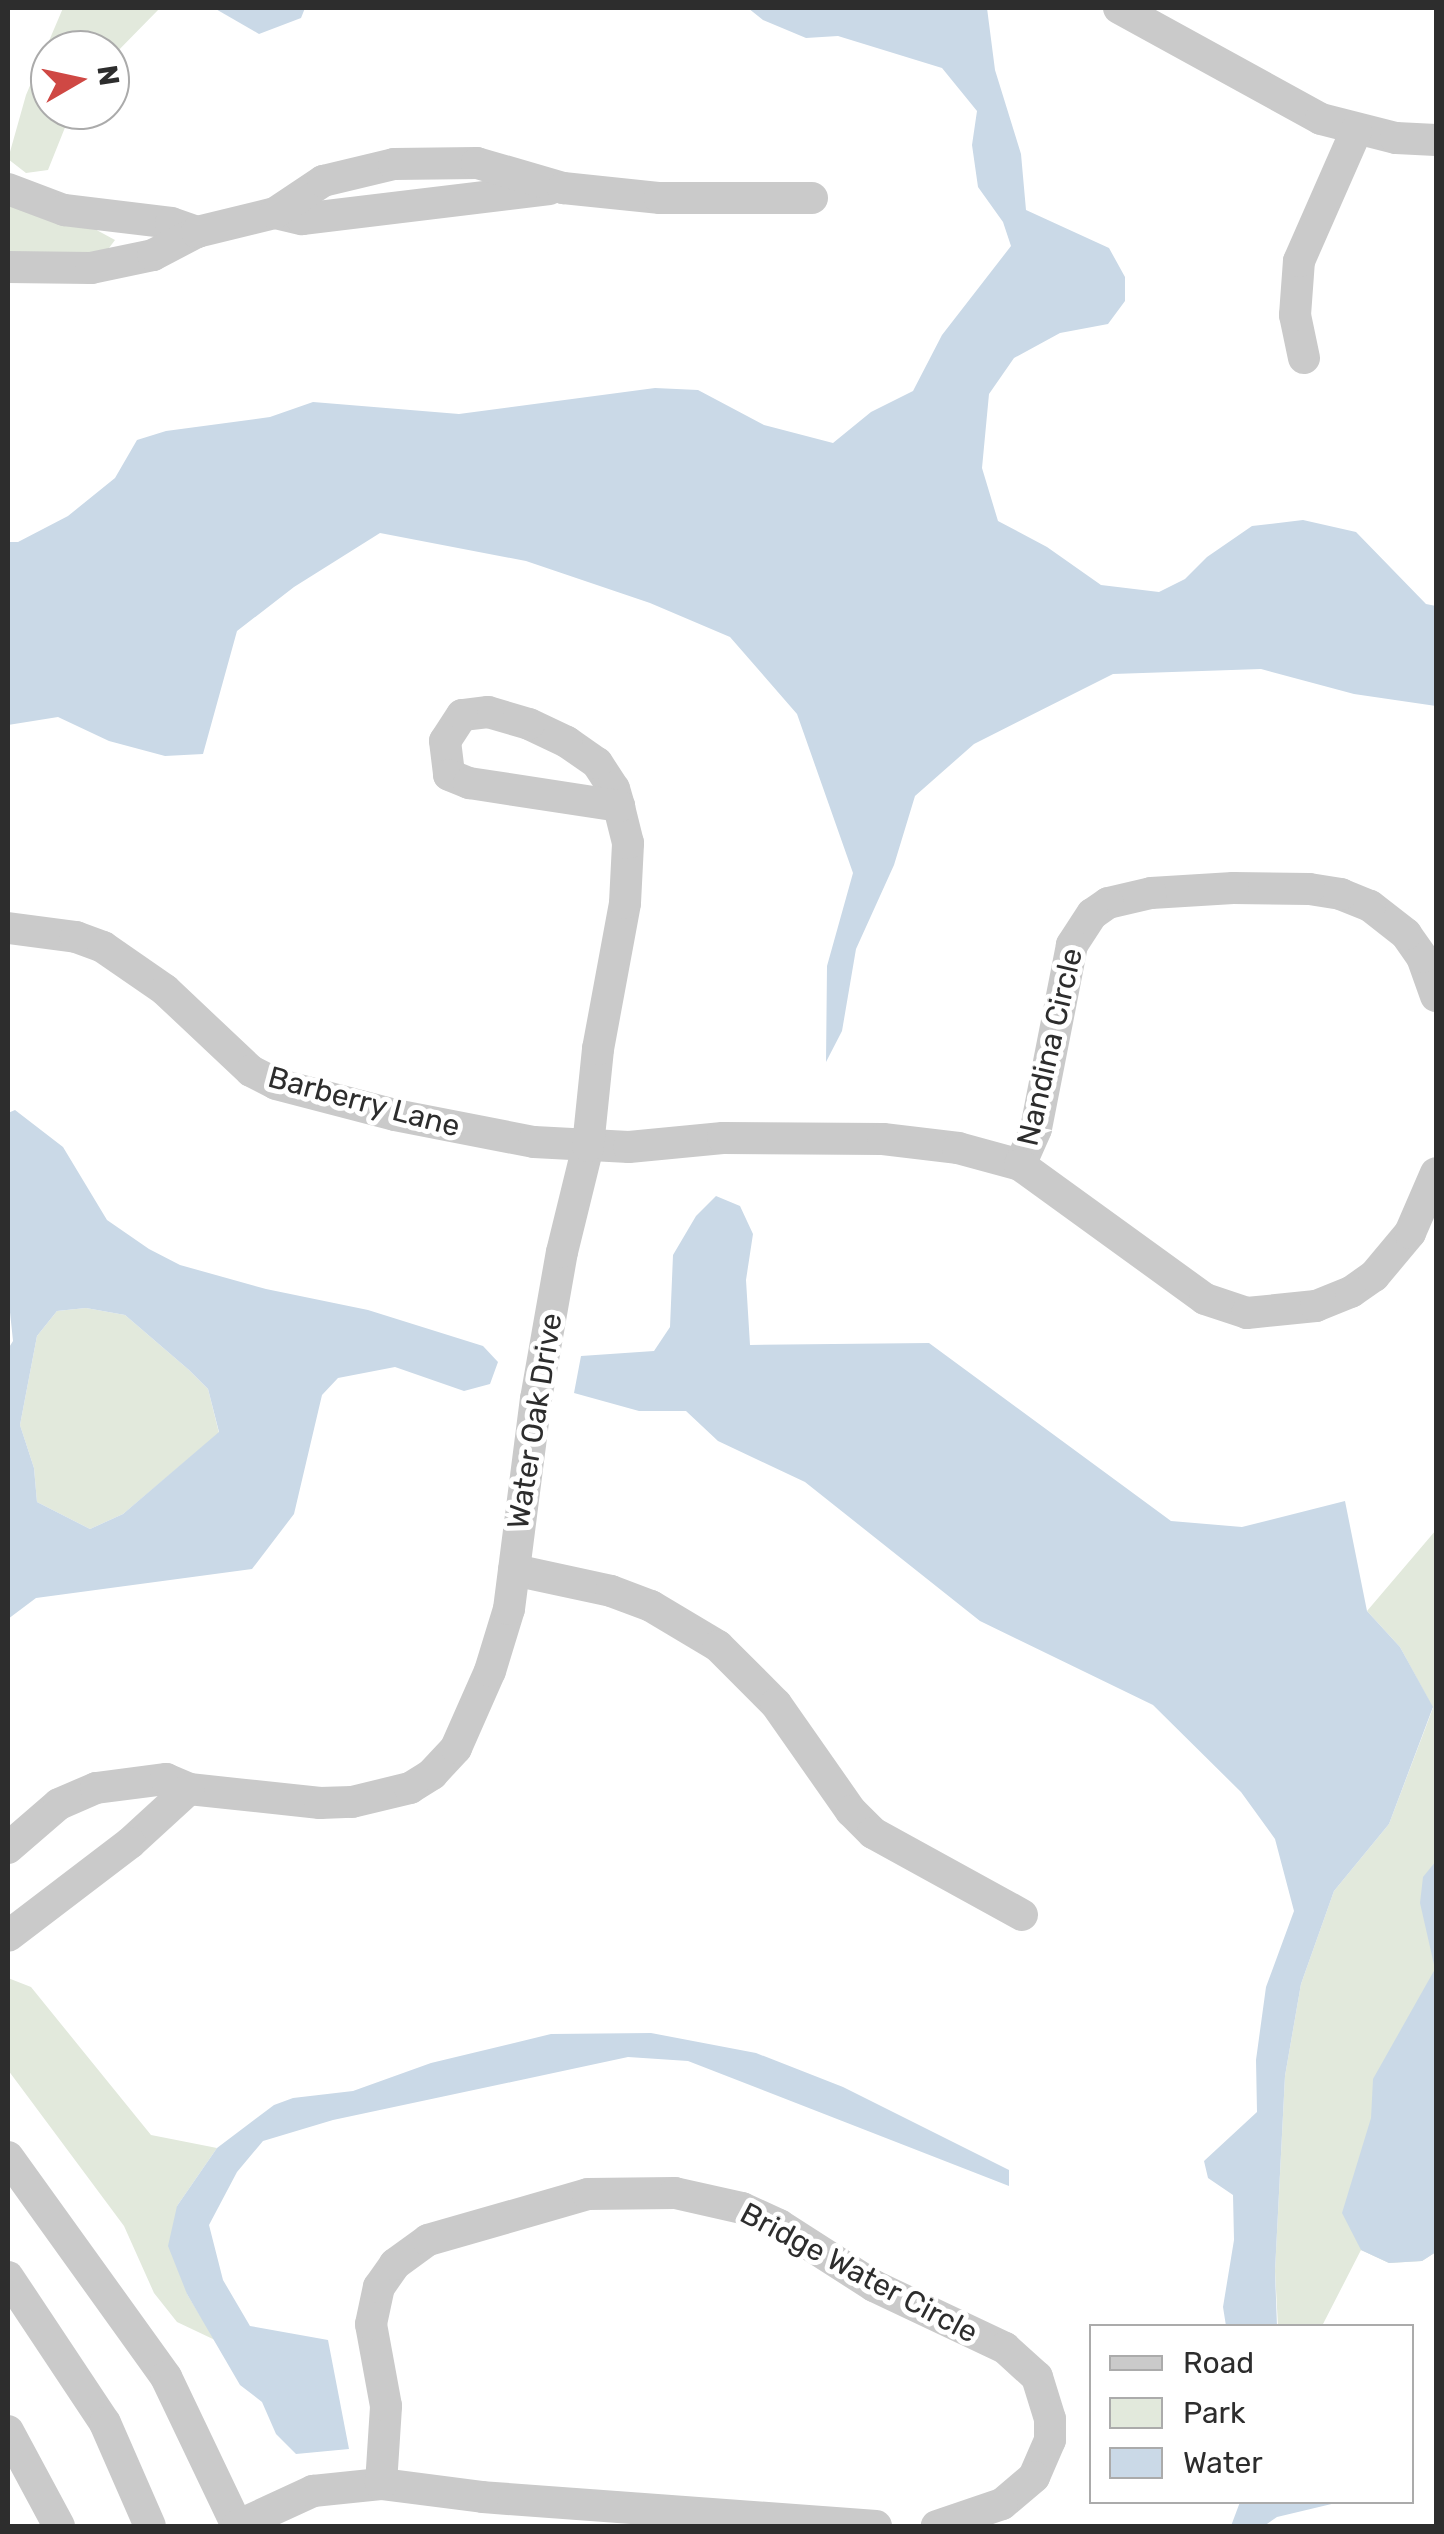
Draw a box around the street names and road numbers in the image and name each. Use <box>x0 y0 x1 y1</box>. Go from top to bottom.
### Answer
street label: Nandina Circle <box>1010 945 1090 1149</box>
street label: Barberry Lane <box>264 1059 464 1145</box>
street label: Water Oak Drive <box>500 1310 570 1532</box>
street label: Bridge Water Circle <box>734 2195 984 2351</box>

